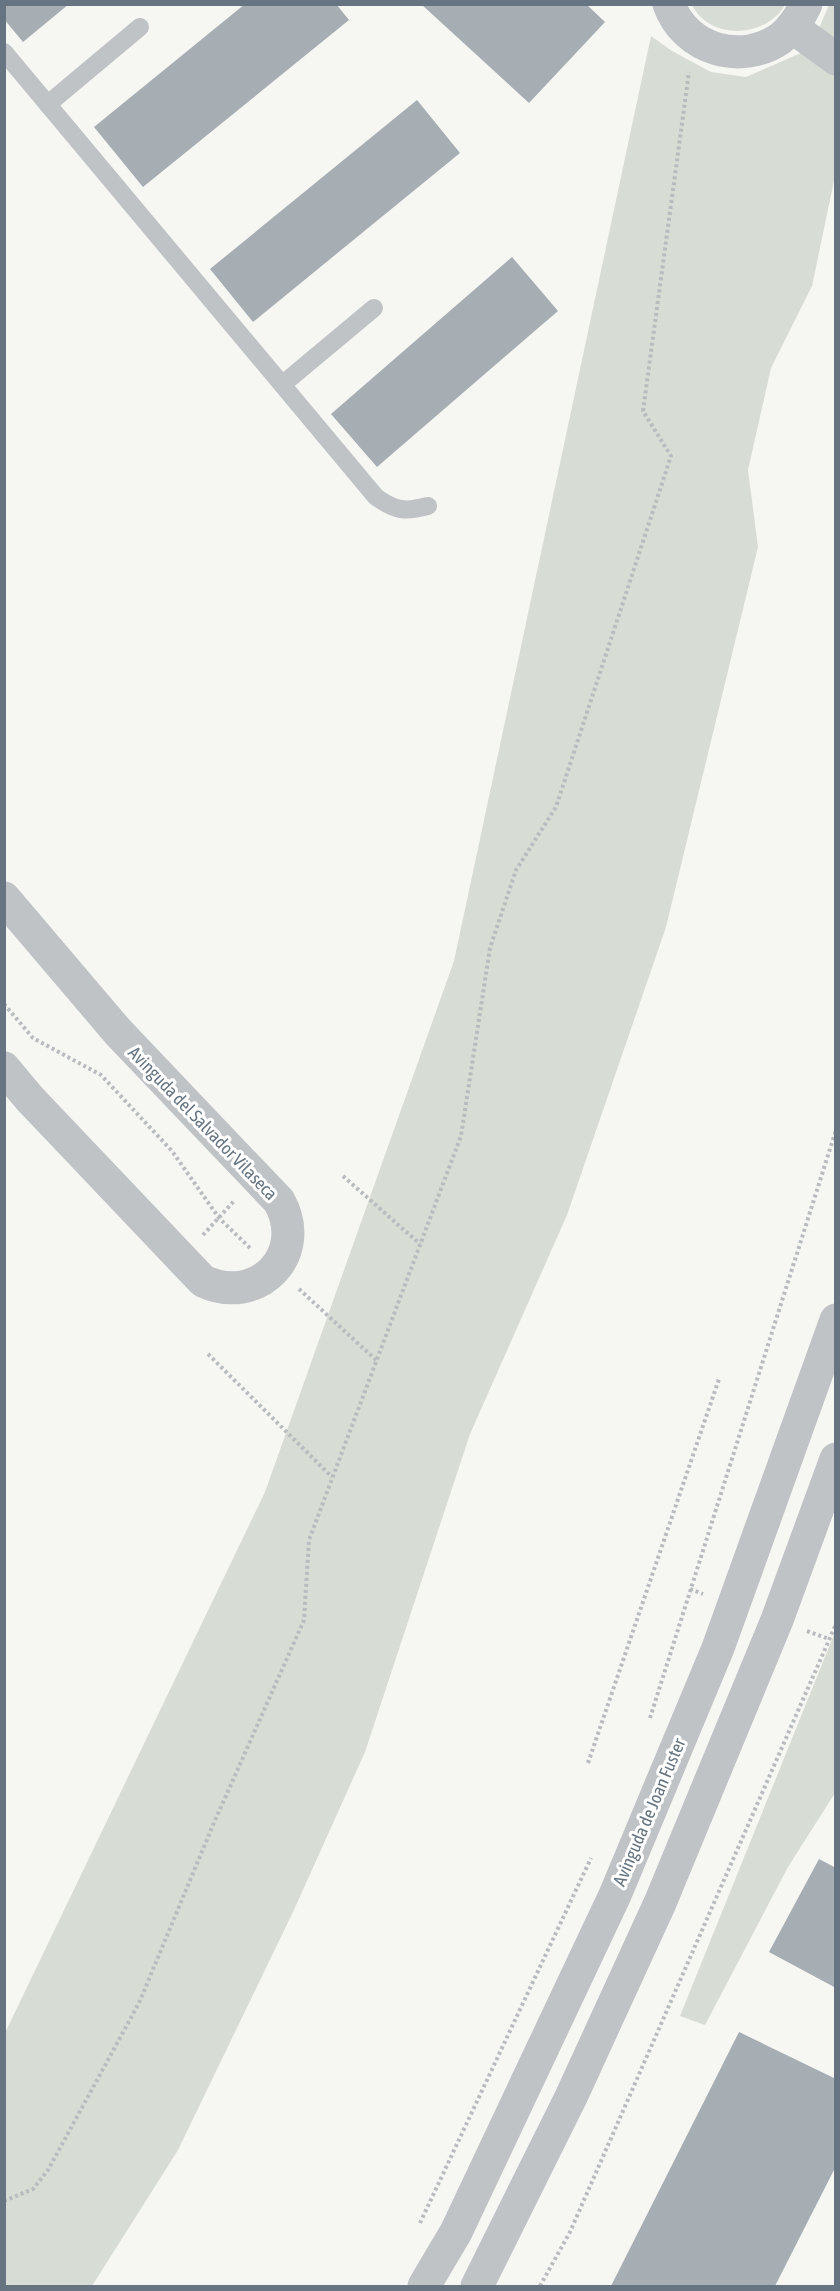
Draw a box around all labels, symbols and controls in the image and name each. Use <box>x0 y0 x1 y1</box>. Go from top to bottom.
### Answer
street label: Avinguda del Salvador Vilaseca <box>124 1042 282 1204</box>
street label: Avinguda de Joan Fuster <box>608 1734 690 1889</box>

